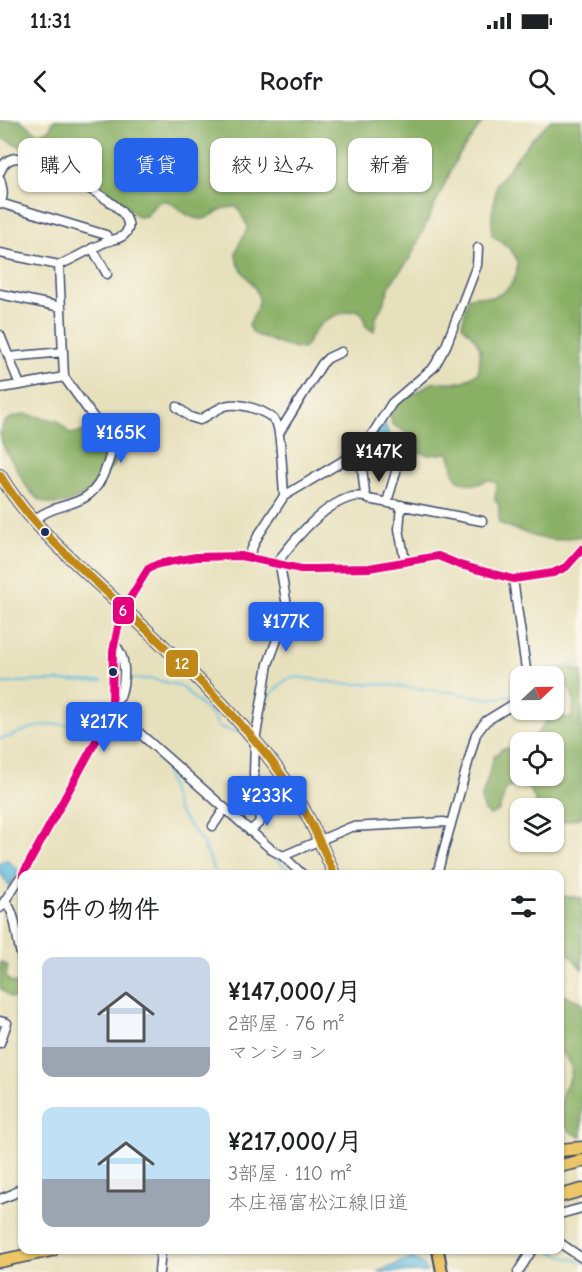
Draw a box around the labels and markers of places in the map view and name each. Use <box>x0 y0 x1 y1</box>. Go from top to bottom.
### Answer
pin: ¥165K <box>79 413 163 464</box>
pin: ¥147K <box>337 432 421 483</box>
unlabelled marker <box>39 526 51 538</box>
pin: ¥177K <box>244 602 328 653</box>
unlabelled marker <box>107 666 119 678</box>
pin: ¥217K <box>62 702 146 753</box>
pin: ¥233K <box>225 776 309 827</box>

